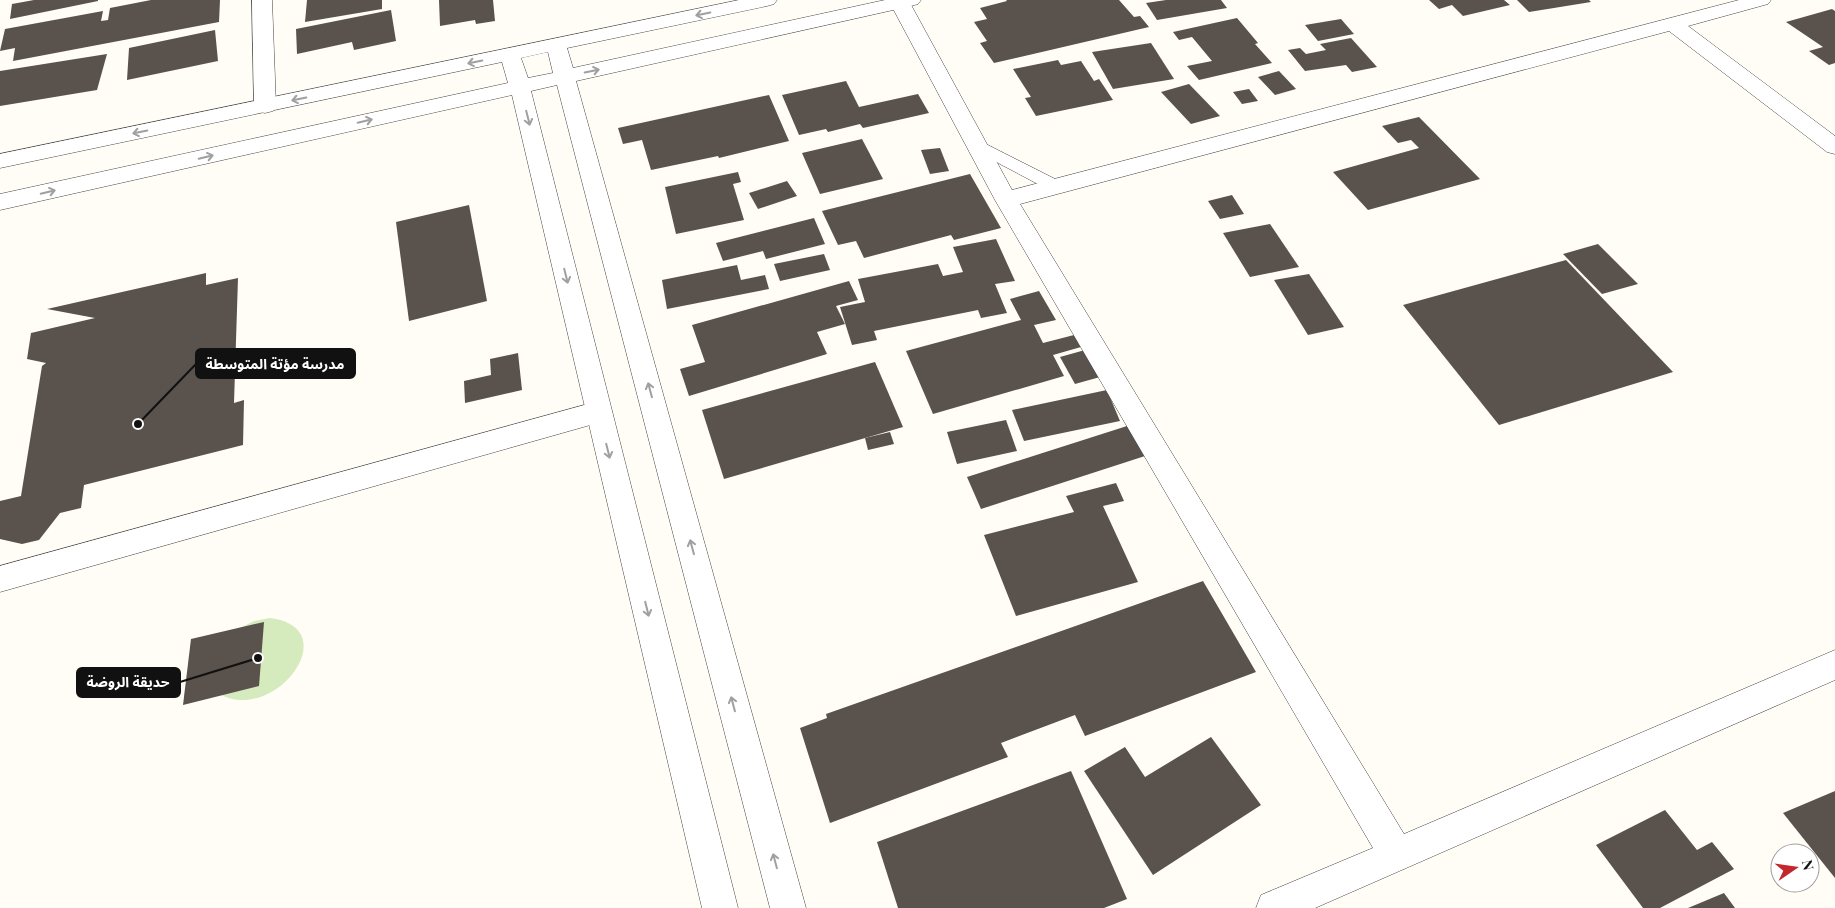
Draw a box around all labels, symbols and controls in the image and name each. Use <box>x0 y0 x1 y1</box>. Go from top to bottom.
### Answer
one-way arrow <box>695 9 711 19</box>
one-way arrow <box>467 57 483 67</box>
one-way arrow <box>583 66 599 75</box>
one-way arrow <box>291 94 307 104</box>
one-way arrow <box>524 110 533 126</box>
one-way arrow <box>356 116 372 125</box>
one-way arrow <box>132 128 148 137</box>
one-way arrow <box>198 151 214 161</box>
one-way arrow <box>39 187 55 196</box>
one-way arrow <box>562 267 571 283</box>
callout: مدرسة مؤتة المتوسطة <box>196 349 355 378</box>
text: مدرسة مؤتة المتوسطة <box>206 354 344 373</box>
one-way arrow <box>645 382 654 398</box>
one-way arrow <box>604 442 614 458</box>
one-way arrow <box>686 539 696 555</box>
one-way arrow <box>643 600 652 616</box>
callout: حديقة الروضة <box>77 668 180 697</box>
text: حديقة الروضة <box>87 672 170 691</box>
one-way arrow <box>728 696 738 712</box>
north arrow <box>1770 843 1820 893</box>
one-way arrow <box>770 853 779 869</box>
text: N <box>1798 858 1819 872</box>

